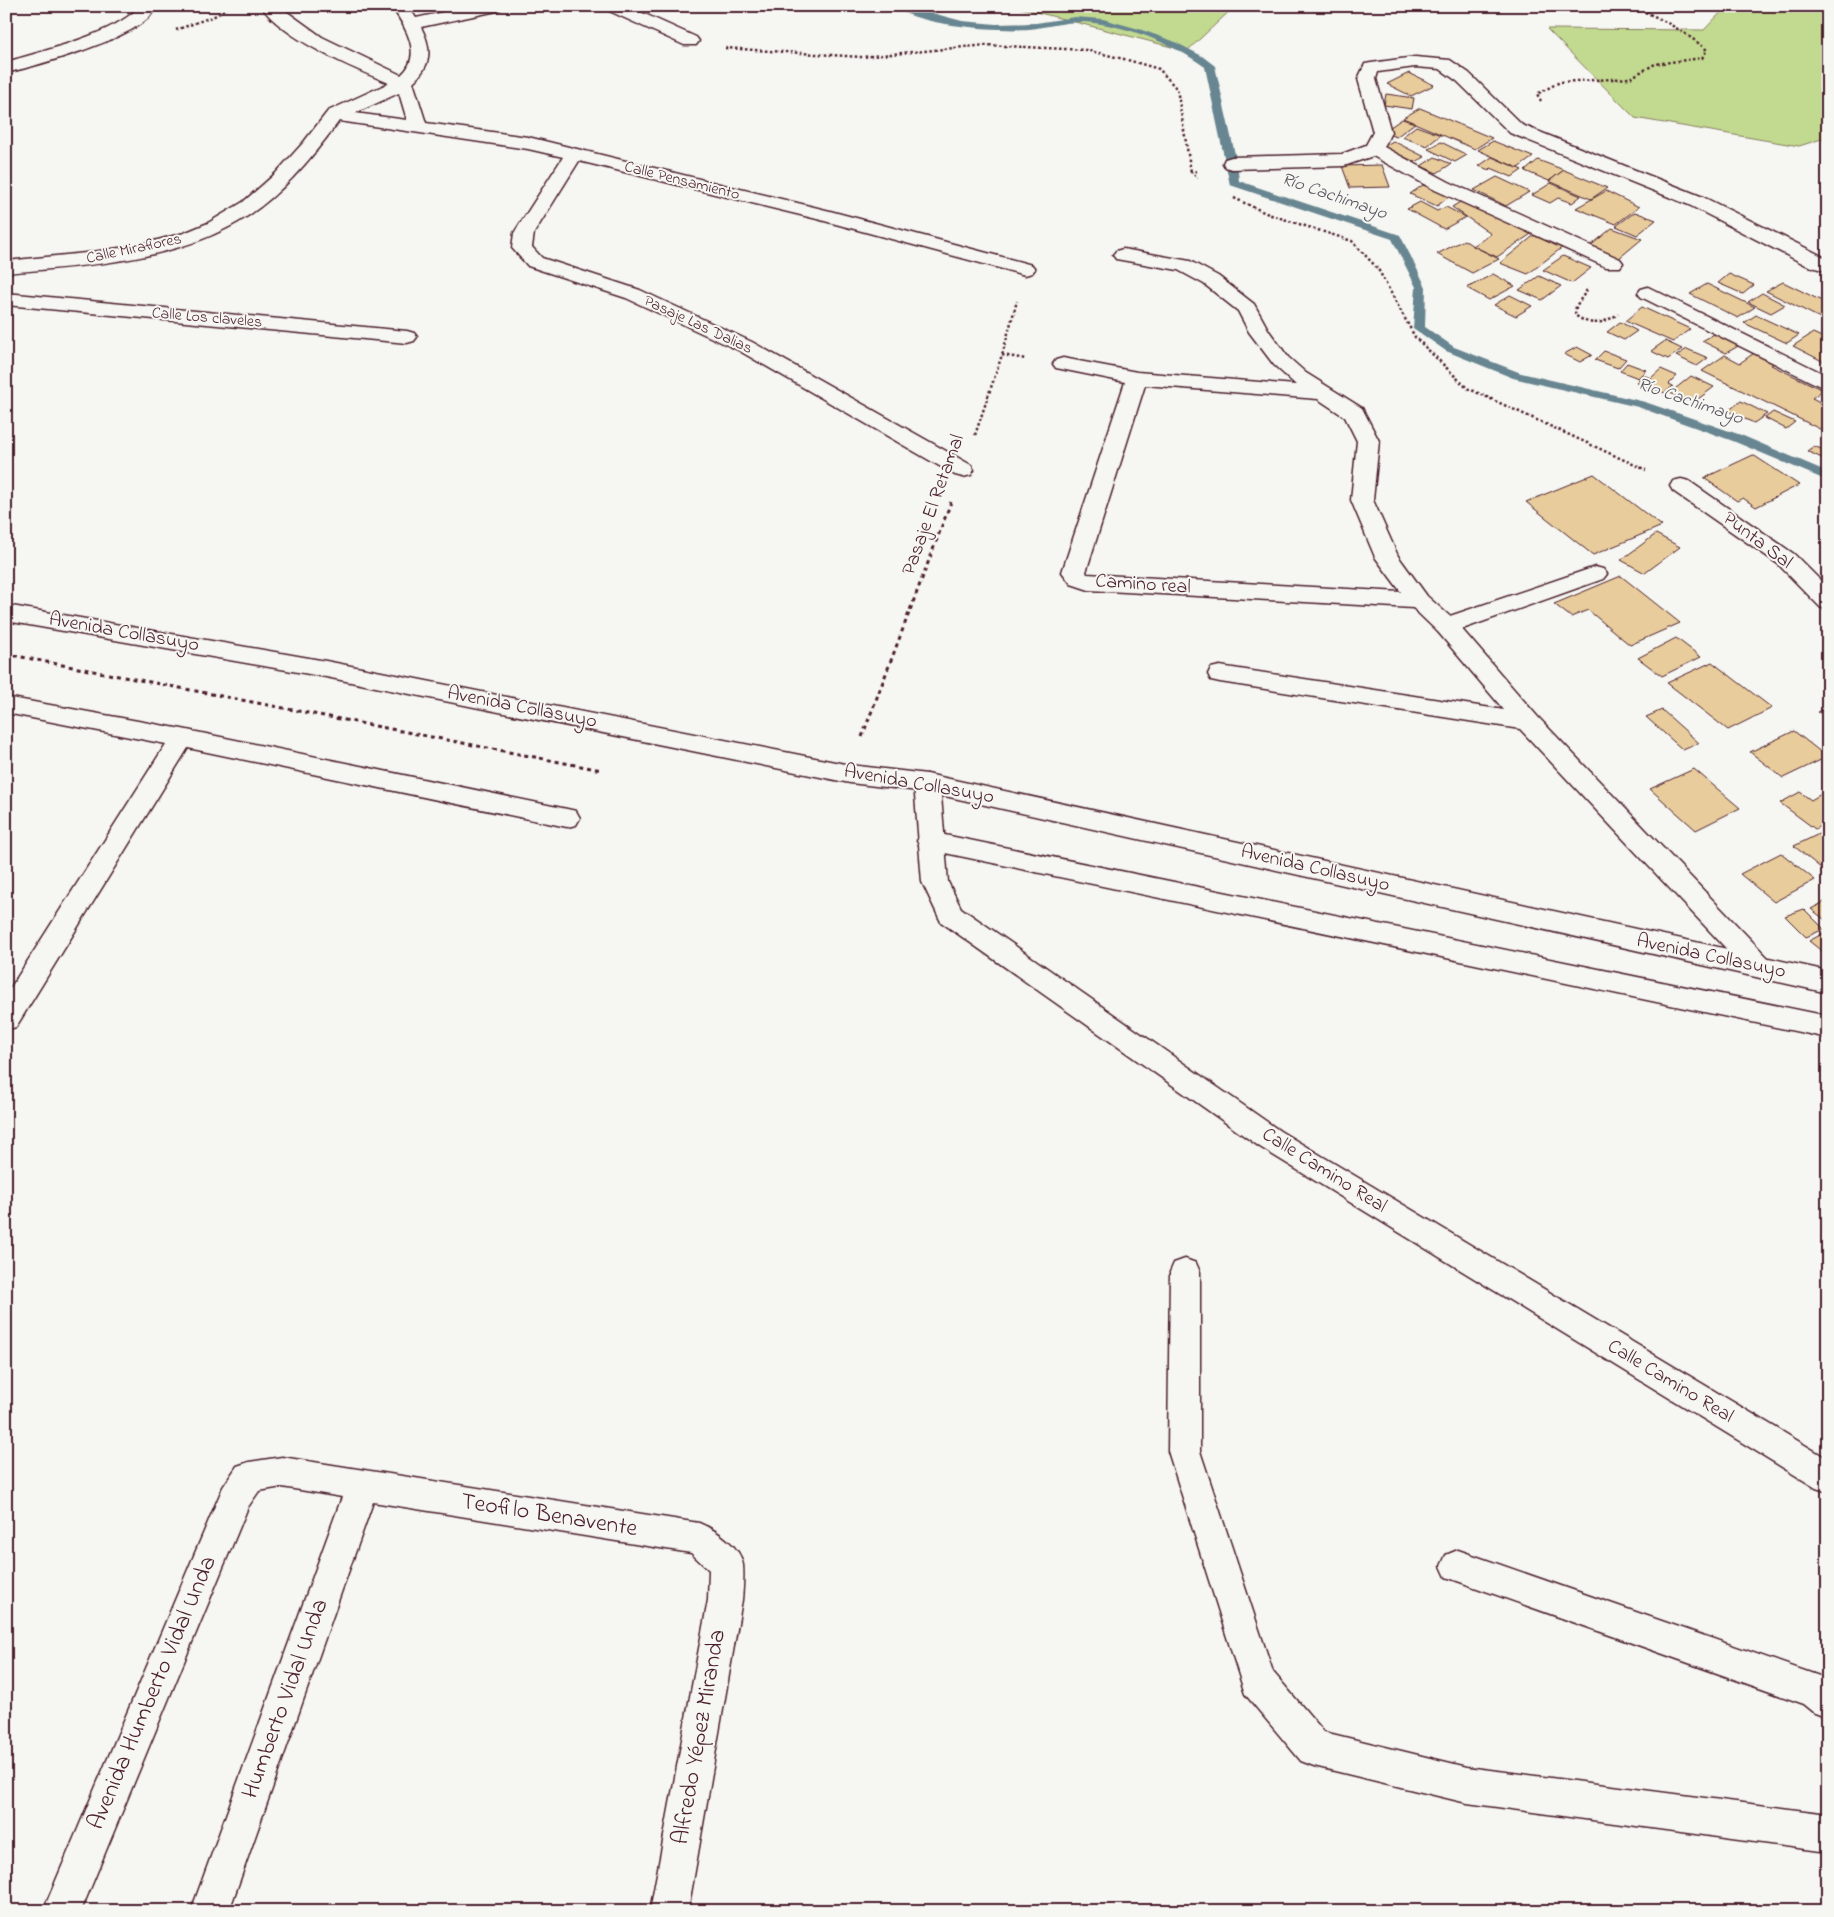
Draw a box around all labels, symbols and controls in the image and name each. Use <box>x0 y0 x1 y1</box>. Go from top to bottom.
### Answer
street label: Calle Pensamiento <box>622 155 742 207</box>
water label: Río Cachimayo <box>1278 167 1391 227</box>
street label: Calle Miraflores <box>84 227 184 271</box>
street label: Pasaje Las Dalias <box>640 289 756 361</box>
street label: Calle Los claveles <box>151 301 263 335</box>
water label: Río Cachimayo <box>1634 372 1747 432</box>
street label: Pasaje El Retamal <box>895 431 973 579</box>
street label: Punta Sal <box>1716 505 1798 577</box>
street label: Camino real <box>1094 567 1192 603</box>
street label: Avenida Collasuyo <box>47 606 201 660</box>
street label: Avenida Collasuyo <box>445 679 599 737</box>
street label: Avenida Collasuyo <box>842 758 996 812</box>
street label: Avenida Collasuyo <box>1238 838 1392 900</box>
street label: Avenida Collasuyo <box>1634 927 1788 987</box>
street label: Calle Camino Real <box>1256 1121 1392 1221</box>
street label: Calle Camino Real <box>1601 1333 1739 1431</box>
street label: Teofilo Benavente <box>458 1485 640 1547</box>
street label: Avenida Humberto Vidal Unda <box>79 1551 227 1835</box>
street label: Humberto Vidal Unda <box>234 1594 338 1804</box>
street label: Alfredo Yépez Miranda <box>664 1627 736 1847</box>

